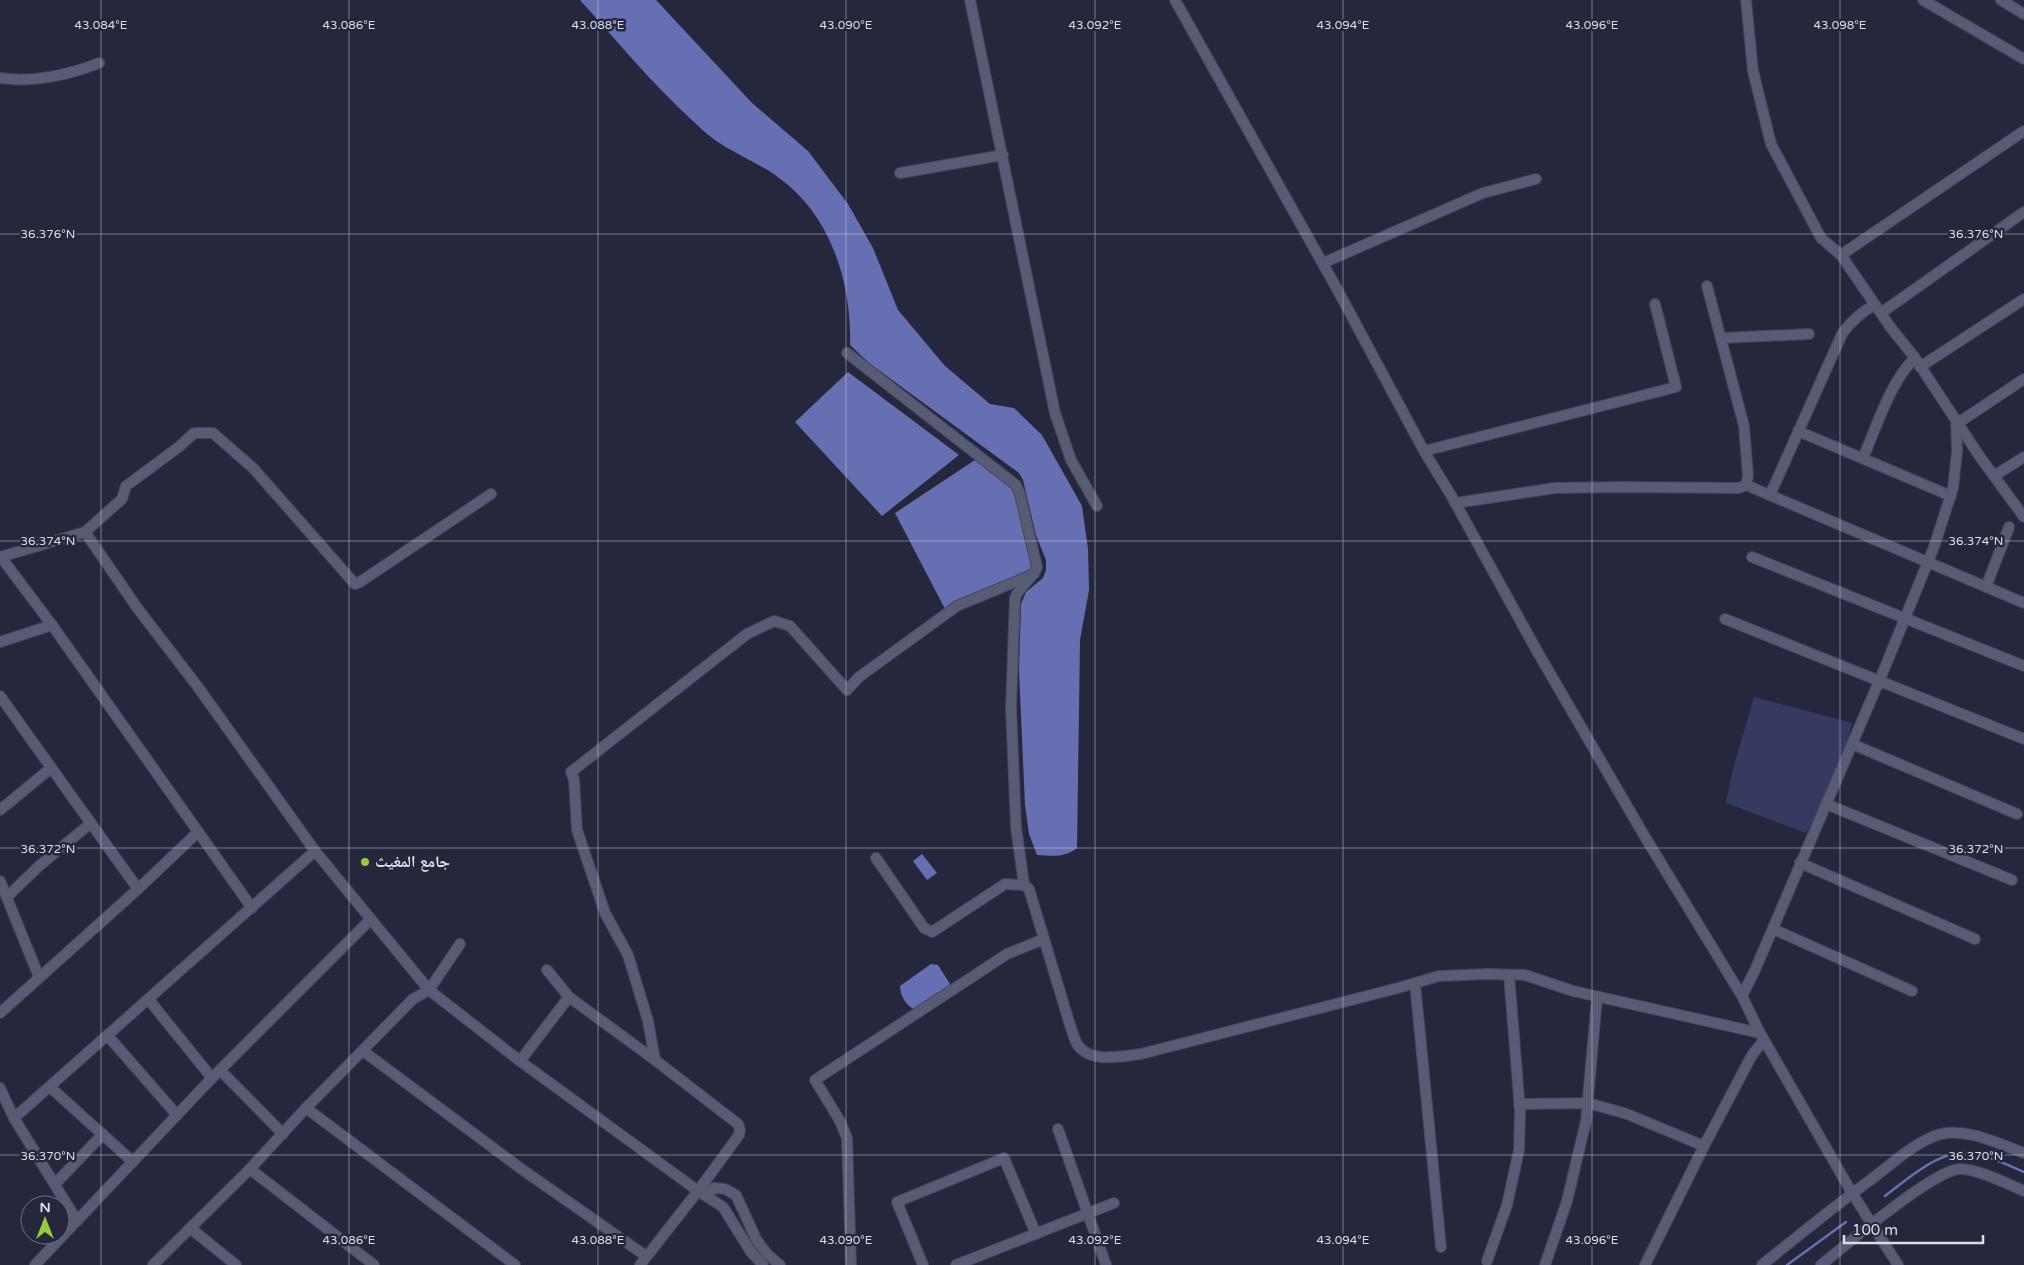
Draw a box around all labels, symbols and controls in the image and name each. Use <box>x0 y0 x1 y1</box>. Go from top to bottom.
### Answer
text: 43.084°E <box>75 18 128 32</box>
text: 43.086°E <box>323 18 376 32</box>
text: 43.088°E <box>572 18 625 32</box>
text: 43.090°E <box>820 18 873 32</box>
text: 43.092°E <box>1069 18 1122 32</box>
text: 43.094°E <box>1317 18 1370 32</box>
text: 43.096°E <box>1566 18 1619 32</box>
text: 43.098°E <box>1814 18 1867 32</box>
text: 36.376°N <box>21 227 75 241</box>
text: 36.376°N <box>1949 227 2003 241</box>
text: 36.374°N <box>21 534 75 548</box>
text: 36.374°N <box>1949 534 2003 548</box>
text: 36.372°N <box>21 842 75 856</box>
text: 36.372°N <box>1949 842 2003 856</box>
place label: جامع المغيث <box>375 852 450 872</box>
marker: جامع المغيث <box>359 856 371 868</box>
text: 36.370°N <box>21 1149 75 1163</box>
text: 36.370°N <box>1949 1149 2003 1163</box>
north arrow <box>20 1195 70 1245</box>
text: N <box>39 1199 51 1216</box>
scale bar <box>1844 1212 1983 1244</box>
text: 100 m <box>1852 1221 1898 1239</box>
text: 43.086°E <box>323 1233 376 1247</box>
text: 43.088°E <box>572 1233 625 1247</box>
text: 43.090°E <box>820 1233 873 1247</box>
text: 43.092°E <box>1069 1233 1122 1247</box>
text: 43.094°E <box>1317 1233 1370 1247</box>
text: 43.096°E <box>1566 1233 1619 1247</box>

